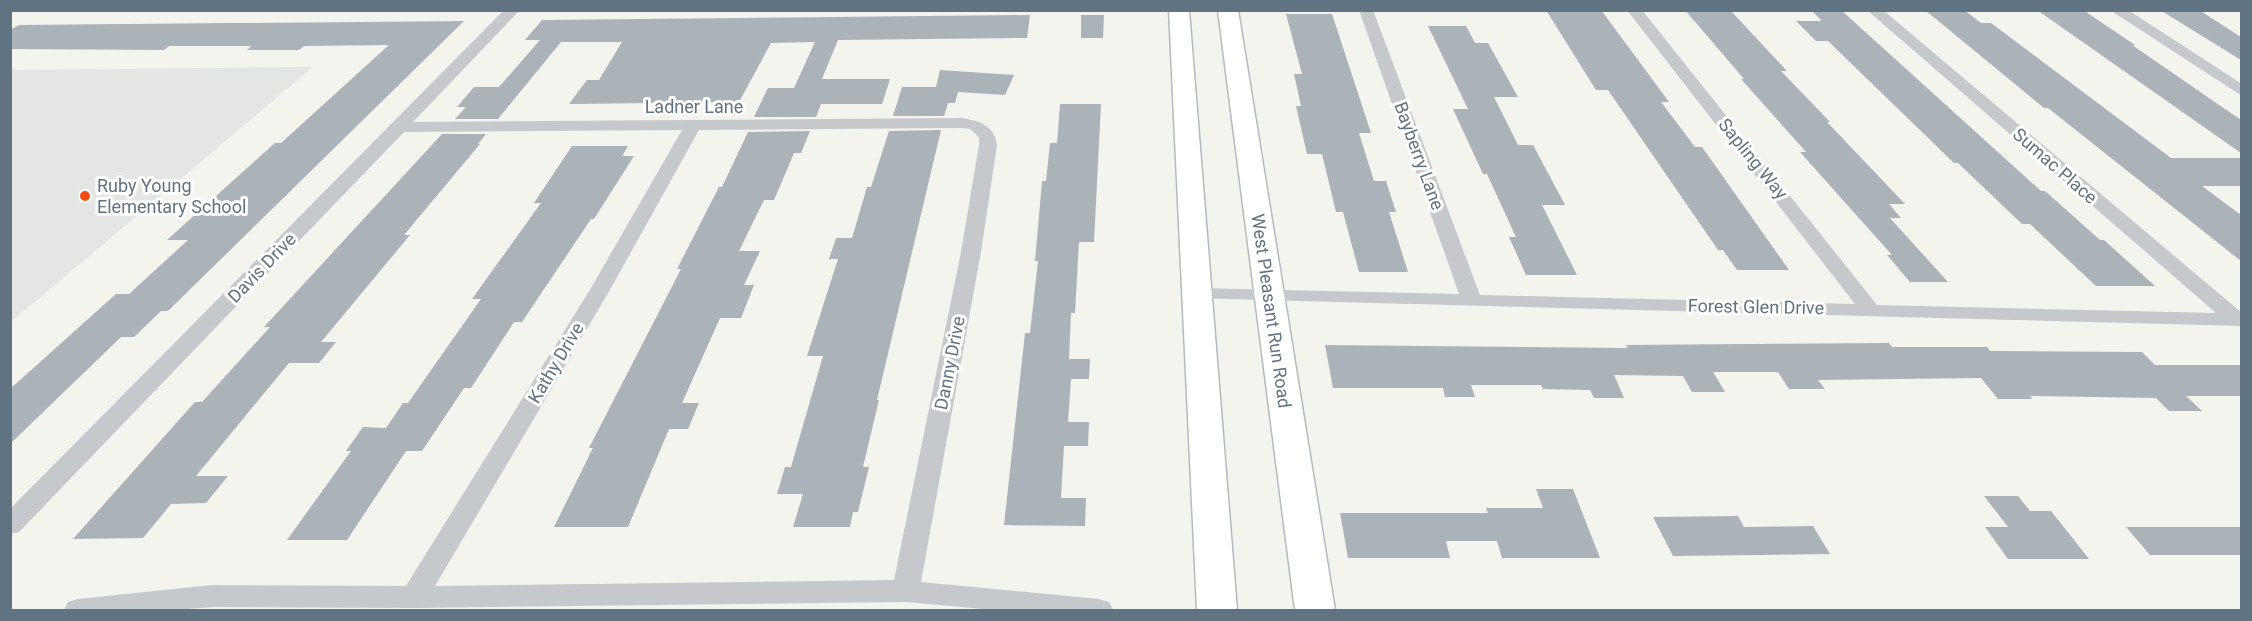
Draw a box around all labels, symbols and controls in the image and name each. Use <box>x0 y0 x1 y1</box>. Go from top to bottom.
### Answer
street label: Ladner Lane <box>645 96 743 117</box>
street label: Bayberry Lane <box>1390 99 1449 213</box>
street label: Sapling Way <box>1714 114 1793 204</box>
street label: Sumac Place <box>2009 123 2102 208</box>
place label: Ruby Young Elementary School <box>97 175 246 217</box>
marker: Ruby Young Elementary School <box>78 189 92 203</box>
street label: West Pleasant Run Road <box>1247 212 1296 409</box>
street label: Davis Drive <box>223 228 300 307</box>
street label: Forest Glen Drive <box>1688 295 1824 318</box>
street label: Danny Drive <box>930 314 969 411</box>
street label: Kathy Drive <box>523 319 588 407</box>

